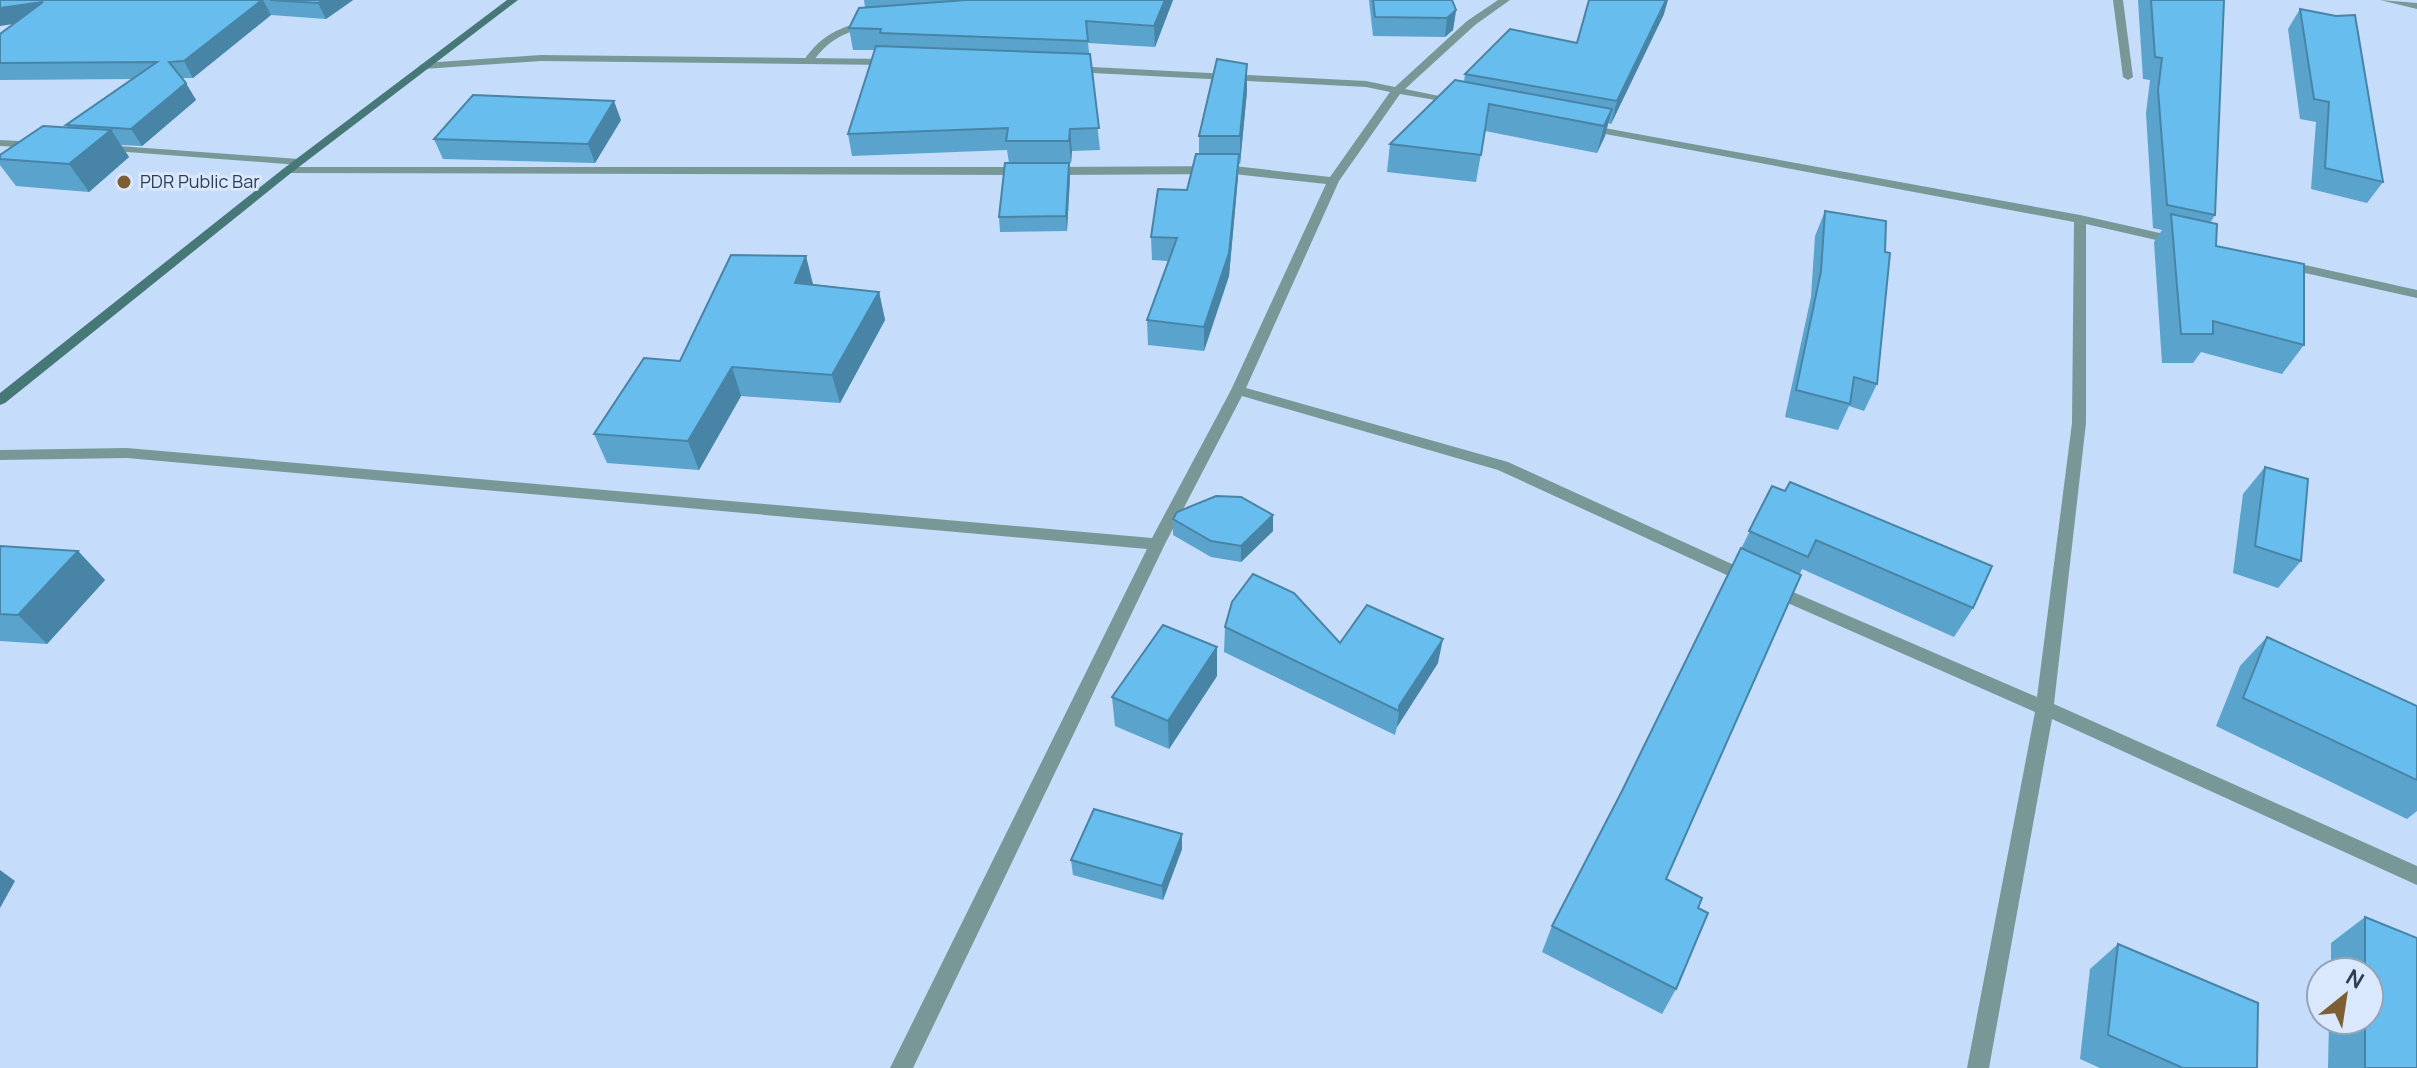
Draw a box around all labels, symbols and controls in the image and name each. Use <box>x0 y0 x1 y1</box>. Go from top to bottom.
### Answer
place label: PDR Public Bar <box>140 169 260 193</box>
marker: PDR Public Bar <box>115 173 133 191</box>
north arrow <box>2305 956 2385 1036</box>
text: N <box>2341 962 2369 996</box>

